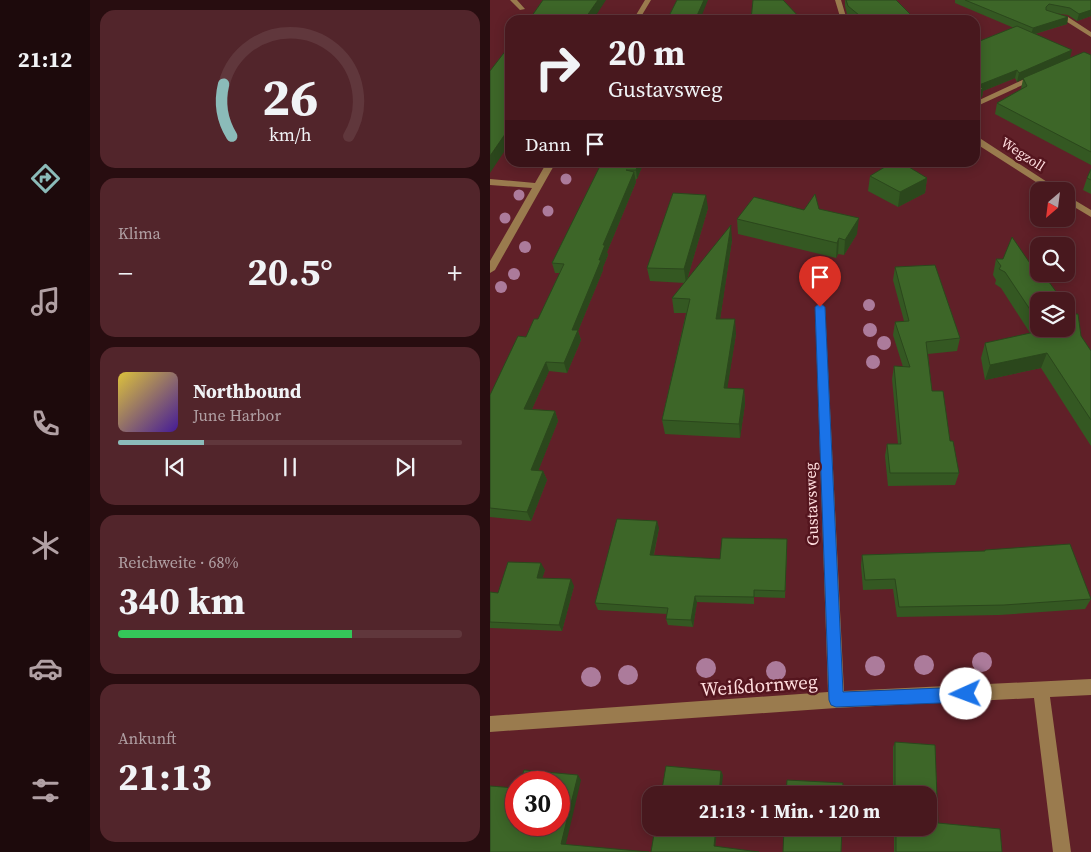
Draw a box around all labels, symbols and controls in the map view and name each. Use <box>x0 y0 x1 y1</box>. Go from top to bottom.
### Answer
text: 20 m <box>608 29 685 77</box>
icon: right <box>525 35 590 100</box>
text: 21:12 <box>18 44 72 74</box>
text: 26 <box>262 61 318 132</box>
text: Gustavsweg <box>608 74 723 104</box>
text: km/h <box>269 122 312 147</box>
icon: arrive <box>581 130 609 158</box>
text: Dann <box>525 131 571 157</box>
street label: Wegzoll <box>997 132 1049 176</box>
icon: directions <box>28 161 63 196</box>
north arrow <box>1030 182 1075 228</box>
map controls <box>1030 182 1075 337</box>
text: Klima <box>118 222 161 244</box>
button: search <box>1030 237 1075 282</box>
text: 20.5° <box>247 246 333 298</box>
text: − <box>118 254 133 292</box>
text: + <box>447 254 462 292</box>
pin <box>799 256 841 307</box>
icon: arrive <box>806 263 834 291</box>
icon: music <box>28 284 63 319</box>
button: layers <box>1030 292 1075 337</box>
text: Northbound <box>193 378 301 404</box>
text: June Harbor <box>193 404 281 426</box>
icon: phone <box>28 406 63 441</box>
icon: previous <box>161 453 189 481</box>
icon: pause <box>276 453 304 481</box>
icon: next <box>391 453 419 481</box>
street label: Gustavsweg <box>799 462 823 546</box>
icon: climate <box>28 528 63 563</box>
text: Reichweite · 68% <box>118 551 238 573</box>
text: 340 km <box>118 575 245 627</box>
icon: car <box>28 651 63 686</box>
position arrow <box>939 667 991 719</box>
street label: Weißdornweg <box>700 668 819 702</box>
text: Ankunft <box>118 727 176 749</box>
text: 21:13 <box>118 751 212 803</box>
speed limit sign: 30 <box>505 771 570 836</box>
icon: filters <box>28 773 63 808</box>
text: 21:13 · 1 Min. · 120 m <box>699 798 880 824</box>

